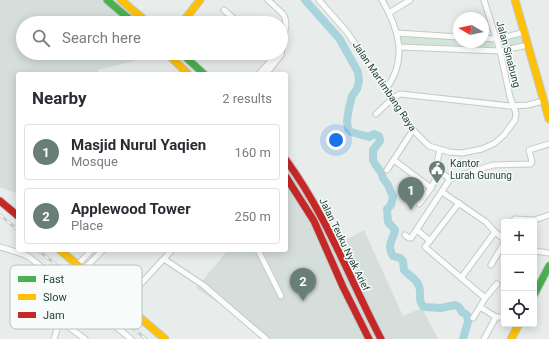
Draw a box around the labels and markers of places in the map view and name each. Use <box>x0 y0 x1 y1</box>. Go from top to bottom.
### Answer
place label: Kantor Lurah Gunung <box>450 158 512 181</box>
public building icon: Kantor Lurah Gunung <box>427 159 447 184</box>
pin: 1 <box>398 177 424 210</box>
pin: 2 <box>290 268 316 301</box>

